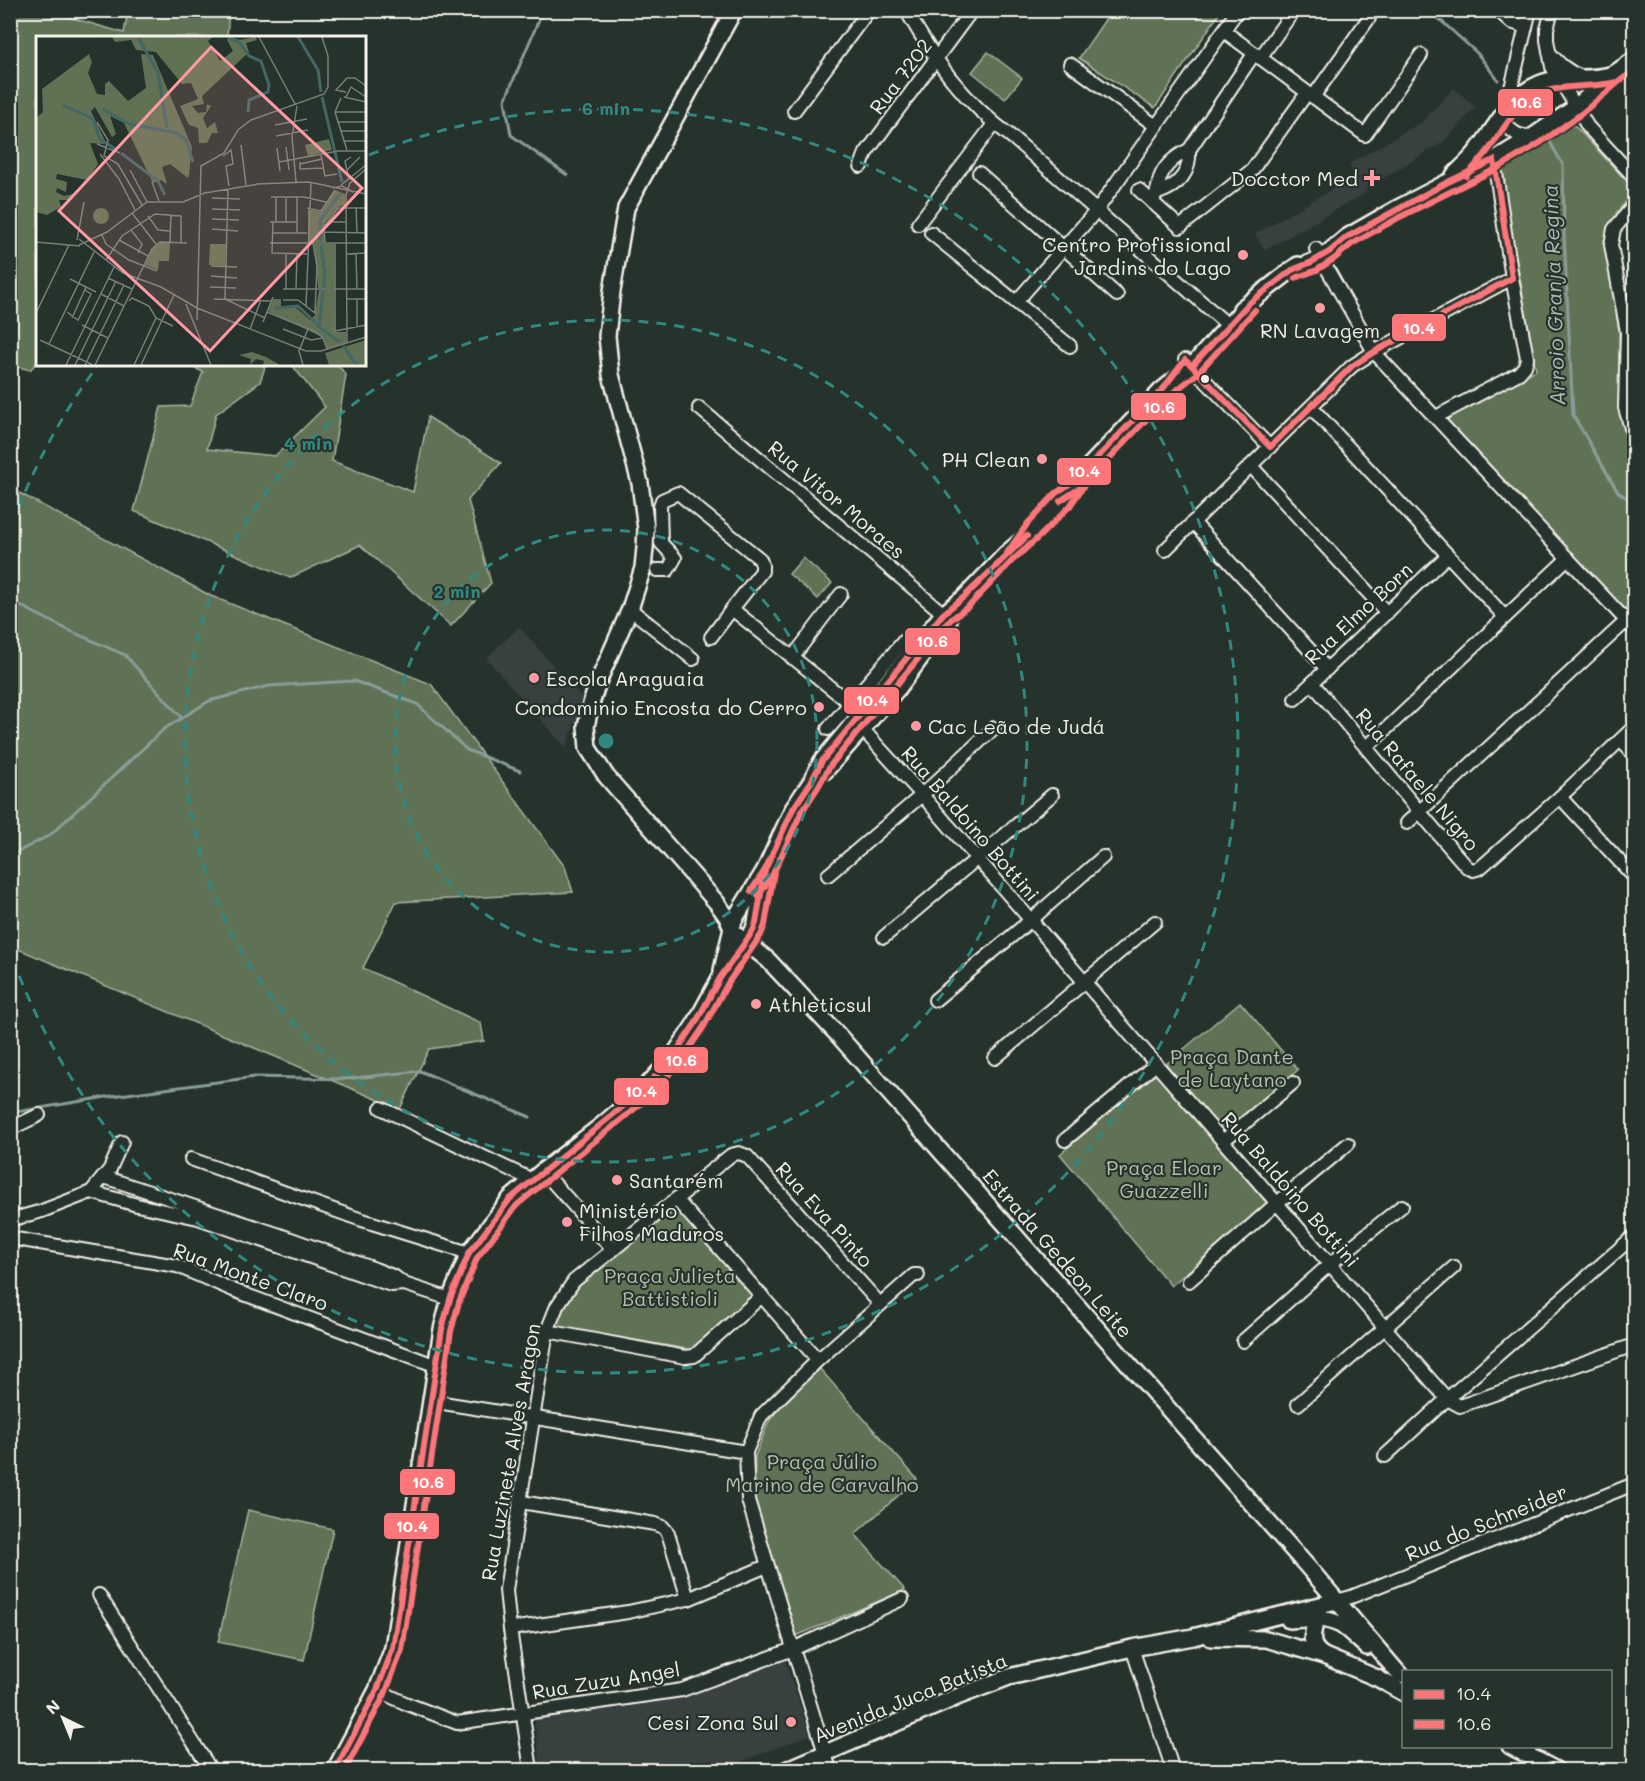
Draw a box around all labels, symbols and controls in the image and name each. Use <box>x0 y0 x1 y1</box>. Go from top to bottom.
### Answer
street label: Rua 7202 <box>863 33 937 119</box>
inset map <box>36 36 366 366</box>
line badge: 10.6 <box>1497 88 1554 117</box>
text: 10.6 <box>1510 91 1542 112</box>
text: 6 min <box>582 96 630 120</box>
place label: Docctor Med <box>1231 165 1358 191</box>
marker: Docctor Med <box>1363 169 1381 187</box>
water label: Arroio Granja Regina <box>1536 184 1570 406</box>
place label: Centro Profissional Jardins do Lago <box>1042 231 1231 280</box>
marker: Centro Profissional Jardins do Lago <box>1236 248 1250 262</box>
marker: RN Lavagem <box>1313 301 1327 315</box>
line badge: 10.4 <box>1391 313 1447 342</box>
place label: RN Lavagem <box>1260 317 1380 343</box>
text: 10.4 <box>1403 317 1435 338</box>
unlabelled marker <box>1199 373 1211 385</box>
line badge: 10.6 <box>1130 392 1187 421</box>
text: 10.6 <box>1143 396 1175 417</box>
text: 4 min <box>284 431 332 455</box>
street label: Rua Vitor Moraes <box>763 434 911 564</box>
place label: PH Clean <box>942 446 1030 472</box>
marker: PH Clean <box>1035 452 1049 466</box>
line badge: 10.4 <box>1056 457 1112 486</box>
text: 10.4 <box>1068 460 1100 481</box>
street label: Rua Elmo Born <box>1298 556 1418 670</box>
text: 2 min <box>433 579 481 603</box>
line badge: 10.6 <box>904 627 961 656</box>
text: 10.6 <box>916 630 948 651</box>
place label: Escola Araguaia <box>546 665 705 691</box>
marker: Escola Araguaia <box>527 671 541 685</box>
line badge: 10.4 <box>843 686 900 715</box>
text: 10.4 <box>856 689 888 710</box>
place label: Condominio Encosta do Cerro <box>515 694 807 720</box>
marker: Condominio Encosta do Cerro <box>812 700 826 714</box>
street label: Rua Rafaele Nigro <box>1351 702 1485 856</box>
place label: Cac Leão de Judá <box>928 713 1105 739</box>
marker: Cac Leão de Judá <box>909 719 923 733</box>
centre of rings <box>596 731 616 751</box>
street label: Rua Baldoino Bottini <box>896 740 1046 906</box>
place label: Athleticsul <box>768 991 872 1017</box>
marker: Athleticsul <box>749 997 763 1011</box>
park label: Praça Dante de Laytano <box>1170 1043 1294 1092</box>
line badge: 10.6 <box>653 1046 709 1074</box>
text: 10.6 <box>665 1049 697 1070</box>
line badge: 10.4 <box>613 1077 670 1106</box>
text: 10.4 <box>625 1080 657 1101</box>
street label: Rua Baldoino Bottini <box>1216 1106 1366 1272</box>
park label: Praça Eloar Guazzelli <box>1106 1154 1222 1203</box>
street label: Rua Eva Pinto <box>771 1156 879 1272</box>
street label: Estrada Gedeon Leite <box>977 1163 1139 1343</box>
place label: Santarém <box>629 1167 723 1193</box>
marker: Santarém <box>610 1173 624 1187</box>
place label: Ministério Filhos Maduros <box>579 1197 724 1246</box>
marker: Ministério Filhos Maduros <box>560 1215 574 1229</box>
street label: Rua Monte Claro <box>170 1236 332 1316</box>
park label: Praça Julieta Battistioli <box>604 1262 736 1311</box>
street label: Rua Luzinete Alves Aragon <box>475 1321 545 1583</box>
park label: Praça Júlio Marino de Carvalho <box>725 1448 919 1497</box>
line badge: 10.6 <box>399 1468 456 1496</box>
text: 10.6 <box>412 1471 444 1492</box>
street label: Rua do Schneider <box>1401 1478 1571 1566</box>
line badge: 10.4 <box>383 1512 440 1540</box>
text: 10.4 <box>396 1515 428 1536</box>
street label: Avenida Juca Batista <box>809 1646 1011 1748</box>
street label: Rua Zuzu Angel <box>530 1655 682 1705</box>
legend <box>1402 1670 1612 1748</box>
text: 10.4 <box>1456 1681 1491 1705</box>
north arrow <box>33 1688 93 1748</box>
text: N <box>41 1695 64 1718</box>
place label: Cesi Zona Sul <box>648 1709 779 1735</box>
text: 10.6 <box>1456 1711 1491 1735</box>
marker: Cesi Zona Sul <box>784 1715 798 1729</box>

